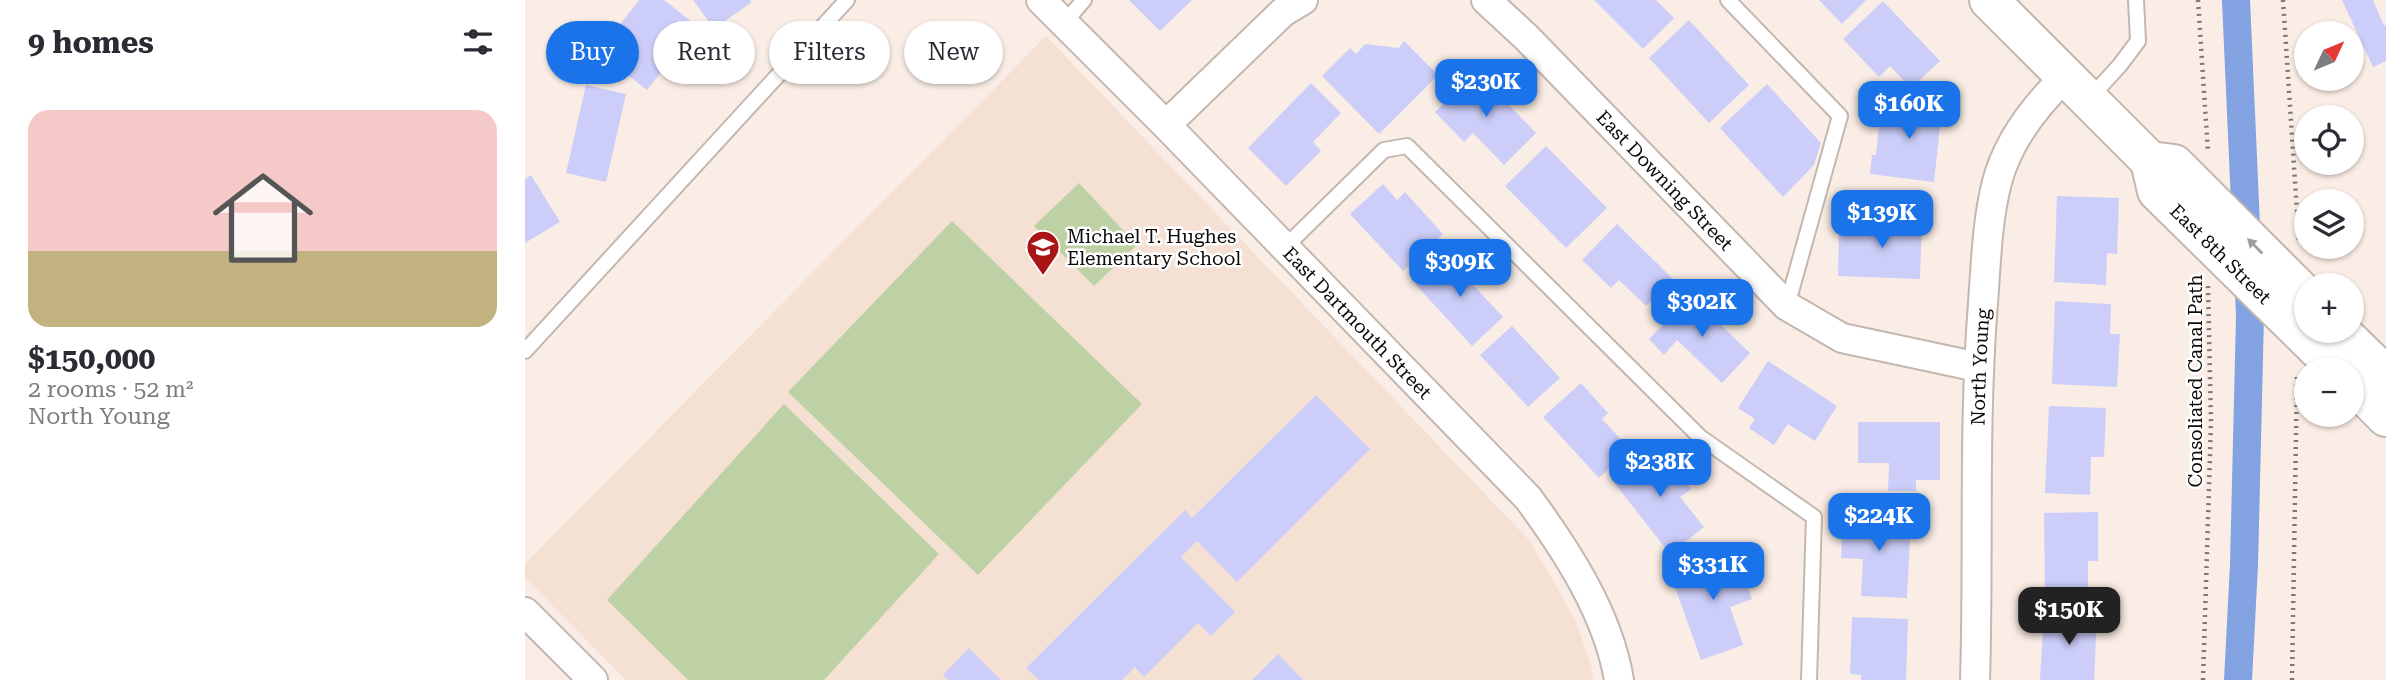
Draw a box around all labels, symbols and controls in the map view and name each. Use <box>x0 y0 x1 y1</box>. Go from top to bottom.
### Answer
chip: Buy <box>546 21 639 84</box>
chip: Rent <box>653 21 755 84</box>
chip: Filters <box>769 21 890 84</box>
chip: New <box>904 21 1003 84</box>
north arrow <box>2294 21 2364 91</box>
map controls <box>2294 21 2364 427</box>
icon: filters <box>459 23 497 61</box>
text: 9 homes <box>28 25 154 60</box>
pin: $230K <box>1437 60 1535 119</box>
text: $230K <box>1451 68 1521 95</box>
pin: $160K <box>1860 82 1958 141</box>
text: $160K <box>1874 90 1944 117</box>
street label: East Downing Street <box>1592 105 1738 255</box>
button: locate <box>2294 105 2364 175</box>
icon: home <box>200 155 326 281</box>
button: layers <box>2294 189 2364 259</box>
pin: $139K <box>1833 190 1931 250</box>
text: $139K <box>1847 199 1917 226</box>
street label: East 8th Street <box>2165 199 2276 309</box>
place label: Michael T. Hughes Elementary School <box>1067 225 1241 270</box>
school or university icon: Michael T. Hughes Elementary School <box>1024 228 1062 277</box>
one-way arrow <box>2247 237 2264 254</box>
pin: $309K <box>1411 240 1509 299</box>
street label: East Dartmouth Street <box>1279 242 1437 403</box>
text: $309K <box>1425 248 1495 275</box>
button: + <box>2294 273 2364 343</box>
street label: Consoliated Canal Path <box>2184 274 2207 488</box>
pin: $302K <box>1653 280 1751 339</box>
text: $302K <box>1667 288 1737 315</box>
street label: North Young <box>1966 308 1994 426</box>
text: $150,000 <box>28 341 155 376</box>
button: − <box>2294 357 2364 427</box>
text: 2 rooms · 52 m² <box>28 376 194 403</box>
text: North Young <box>28 403 170 430</box>
pin: $238K <box>1611 440 1709 499</box>
text: $238K <box>1625 448 1695 475</box>
pin: $224K <box>1830 494 1928 553</box>
text: $224K <box>1844 502 1914 529</box>
pin: $331K <box>1664 542 1762 602</box>
text: $331K <box>1678 551 1748 578</box>
pin: $150K <box>2020 588 2118 647</box>
text: $150K <box>2034 596 2104 623</box>

